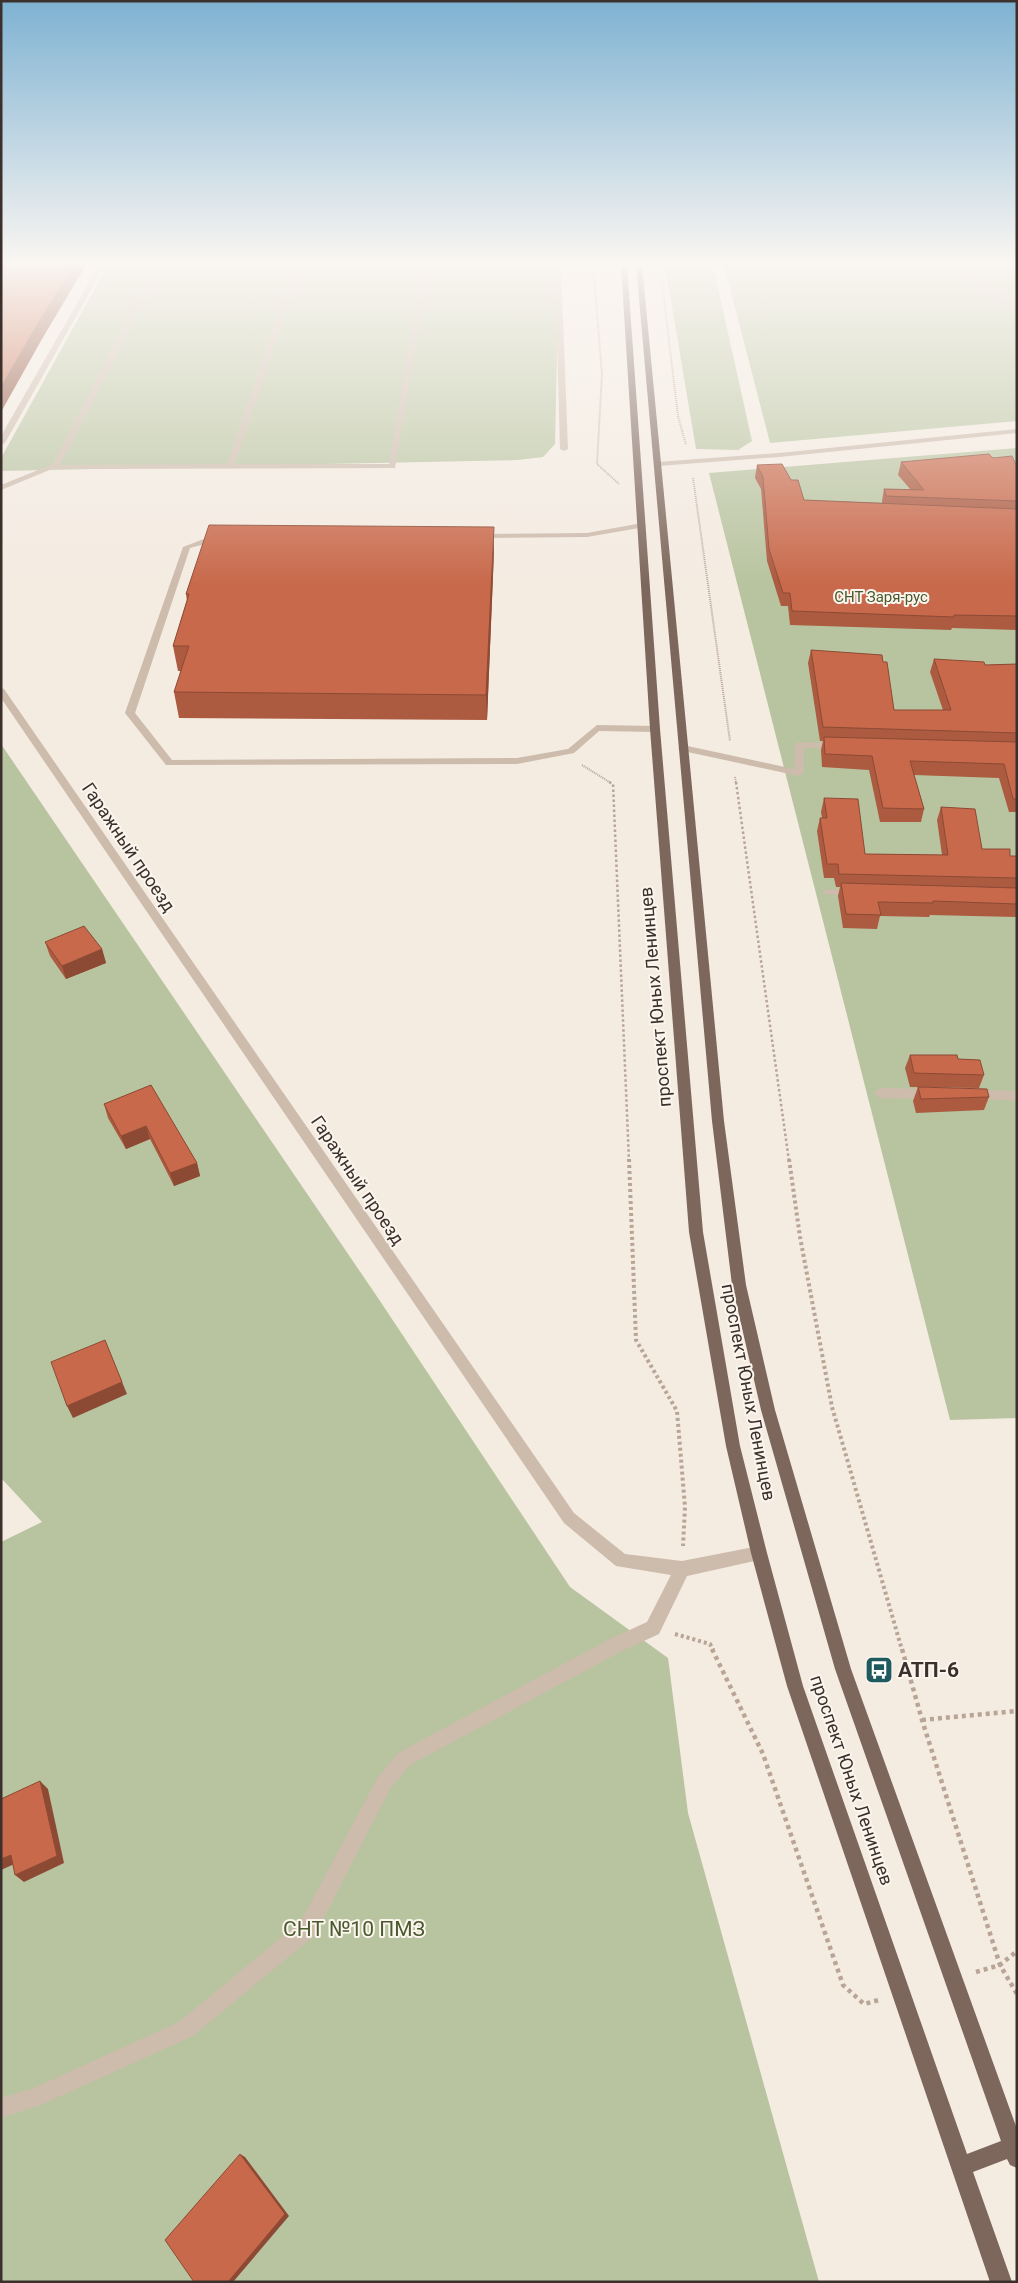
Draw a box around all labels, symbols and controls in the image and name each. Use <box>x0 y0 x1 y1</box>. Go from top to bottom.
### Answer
park label: СНТ Заря-рус <box>834 588 928 606</box>
street label: Гаражный проезд <box>78 778 180 916</box>
street label: проспект Юных Ленинцев <box>635 886 675 1108</box>
street label: Гаражный проезд <box>307 1111 409 1249</box>
street label: проспект Юных Ленинцев <box>718 1282 780 1502</box>
bus stop icon: АТП-6 <box>864 1655 894 1685</box>
place label: АТП-6 <box>898 1658 959 1682</box>
street label: проспект Юных Ленинцев <box>806 1672 898 1888</box>
park label: СНТ №10 ПМЗ <box>283 1917 425 1941</box>

